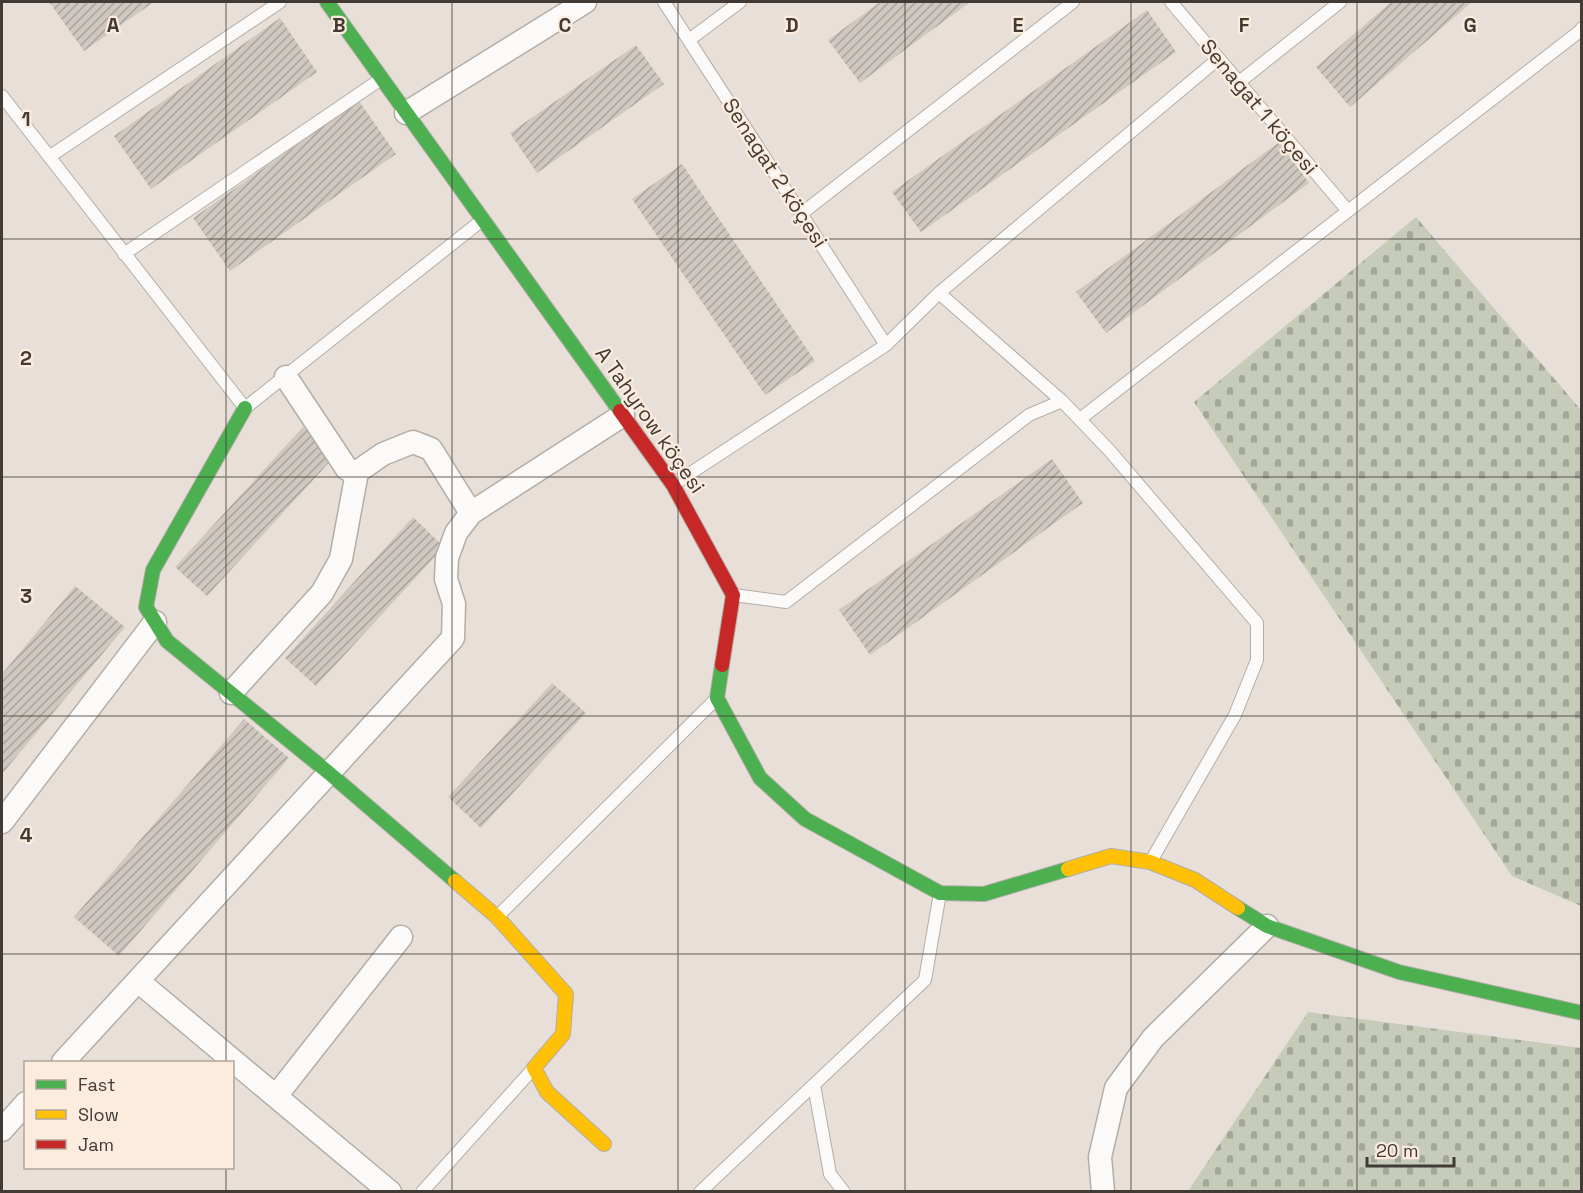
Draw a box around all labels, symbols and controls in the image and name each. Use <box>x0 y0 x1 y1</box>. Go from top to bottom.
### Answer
text: A <box>107 12 120 38</box>
text: B <box>332 12 346 38</box>
text: C <box>559 12 572 38</box>
text: D <box>785 12 799 38</box>
text: E <box>1012 12 1024 38</box>
text: F <box>1239 12 1250 38</box>
text: G <box>1463 12 1477 38</box>
street label: Senagat 1 köçesi <box>1195 33 1324 180</box>
street label: Senagat 2 köçesi <box>717 93 834 253</box>
text: 1 <box>21 106 31 132</box>
street label: A Tahyrow köçesi <box>590 341 711 498</box>
text: 2 <box>20 345 32 371</box>
text: 3 <box>20 583 32 609</box>
text: 4 <box>20 822 33 848</box>
legend <box>24 1061 234 1169</box>
text: Fast <box>78 1073 115 1096</box>
text: Slow <box>78 1103 119 1126</box>
scale bar <box>1367 1130 1454 1168</box>
text: Jam <box>78 1133 114 1156</box>
text: 20 m <box>1376 1139 1419 1162</box>

